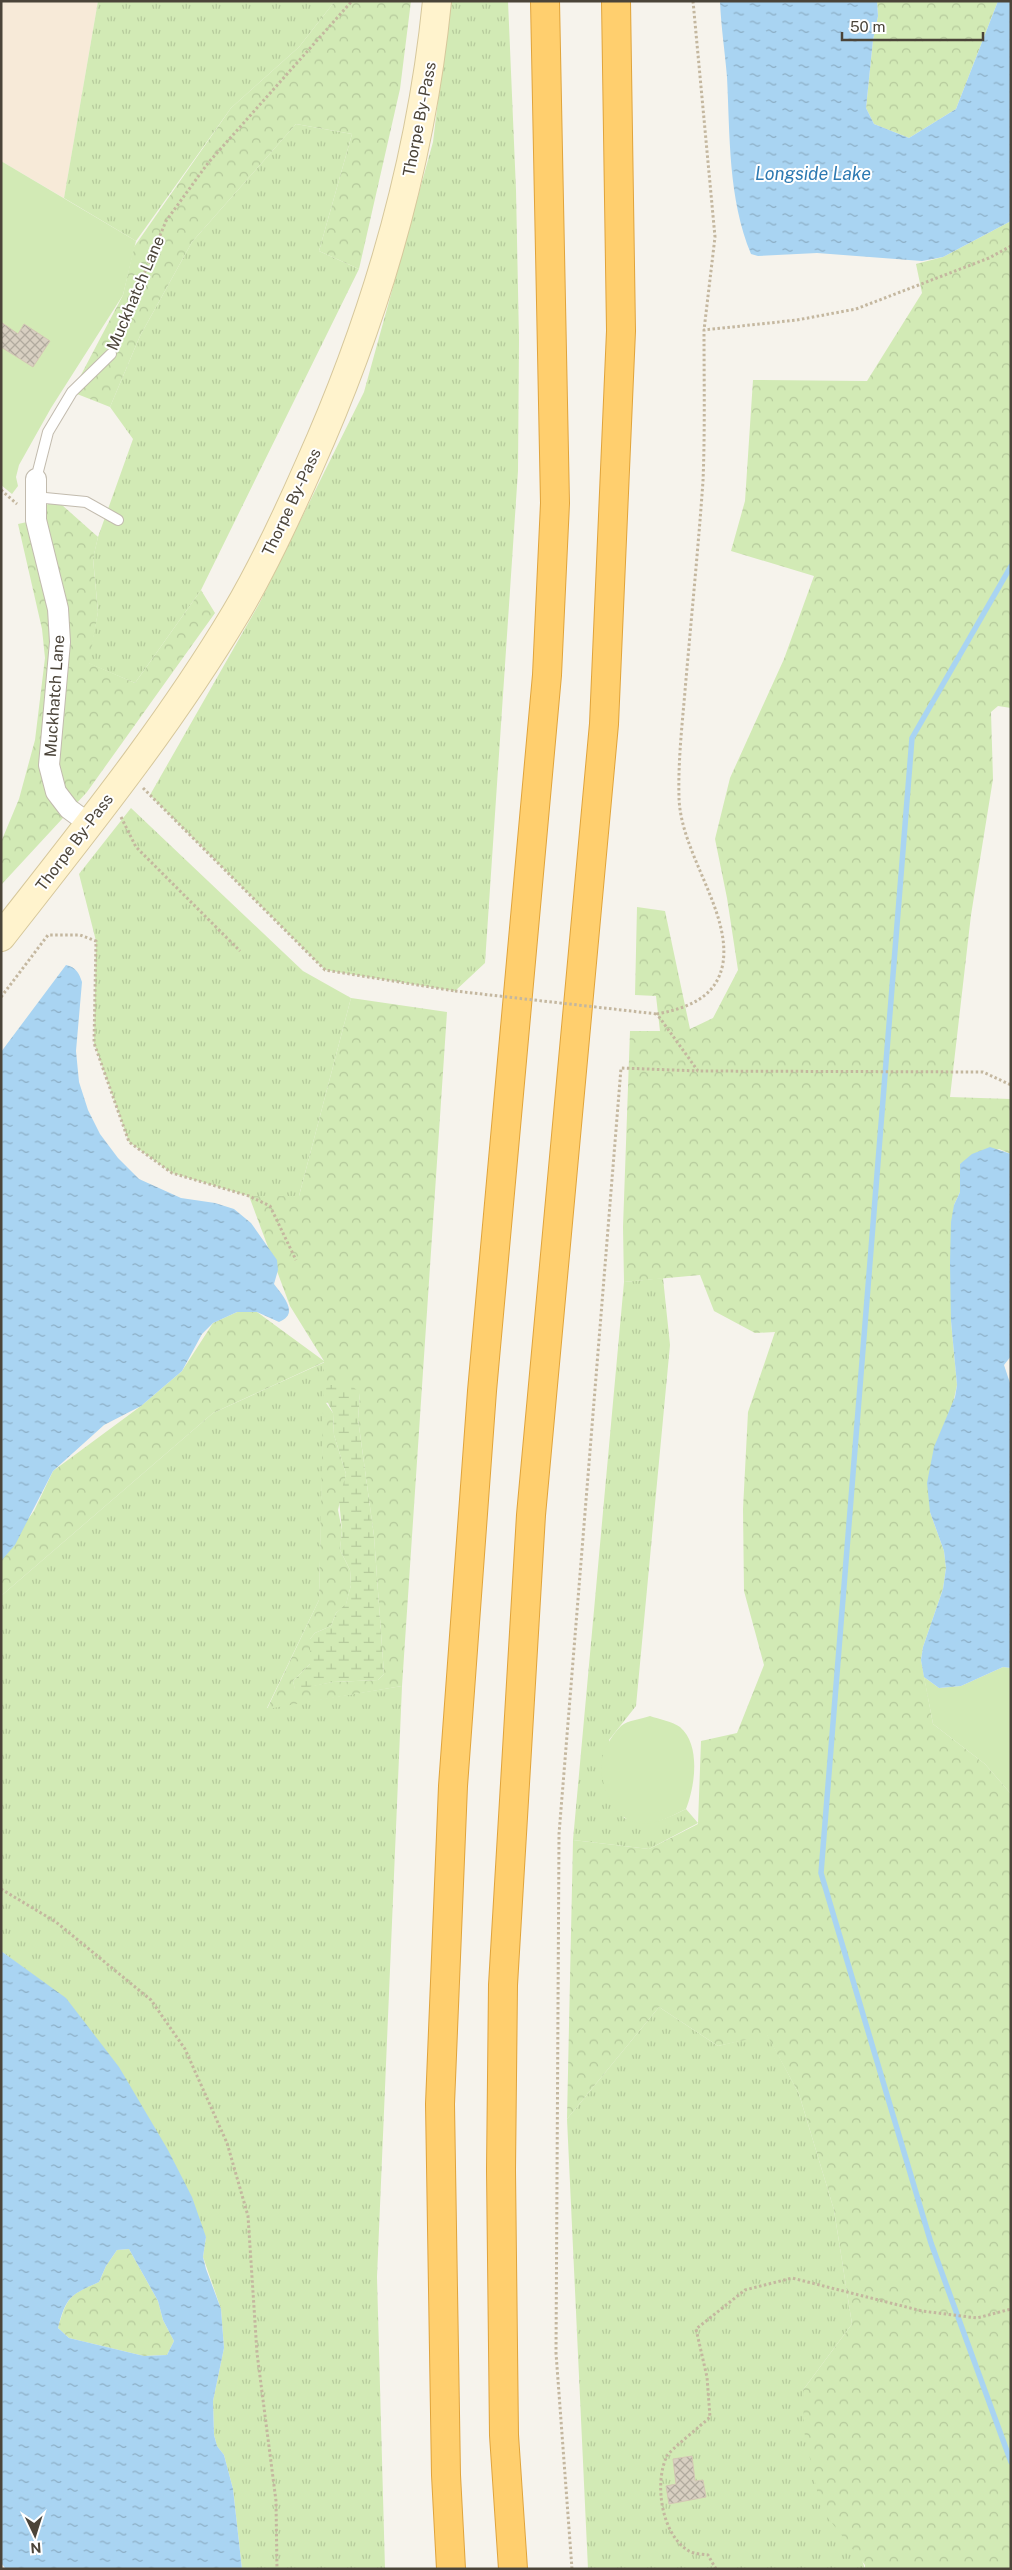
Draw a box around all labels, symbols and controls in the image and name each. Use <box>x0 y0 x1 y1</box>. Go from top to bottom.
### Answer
scale bar <box>842 10 983 42</box>
text: 50 m <box>850 18 885 35</box>
street label: Thorpe By-Pass <box>399 60 440 178</box>
water label: Longside Lake <box>755 163 871 184</box>
street label: Muckhatch Lane <box>103 233 168 353</box>
street label: Thorpe By-Pass <box>258 445 325 559</box>
street label: Muckhatch Lane <box>41 634 68 758</box>
street label: Thorpe By-Pass <box>32 790 117 895</box>
north arrow <box>10 2510 60 2560</box>
text: N <box>30 2540 42 2556</box>

